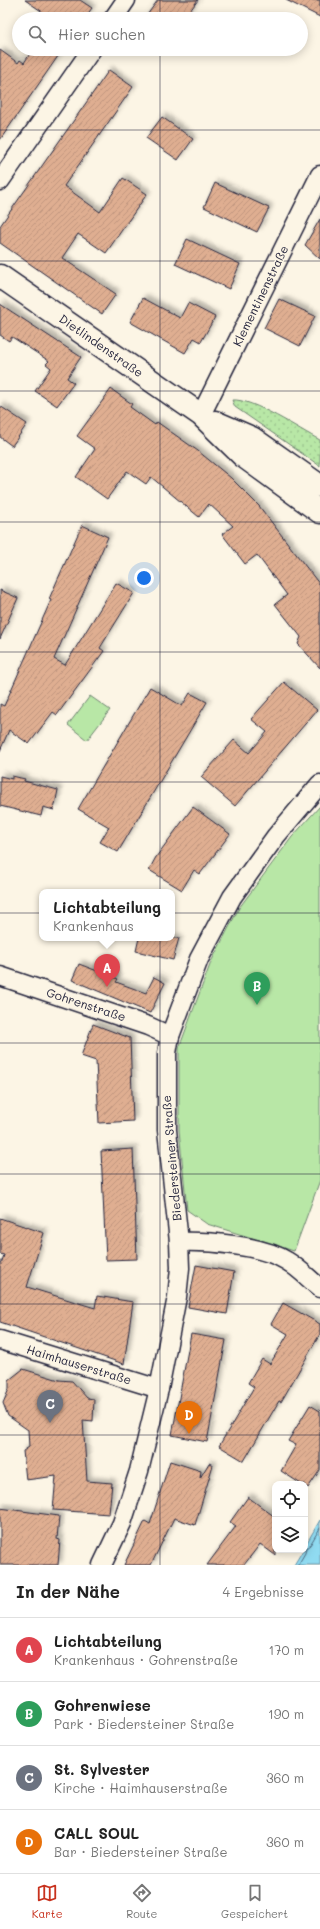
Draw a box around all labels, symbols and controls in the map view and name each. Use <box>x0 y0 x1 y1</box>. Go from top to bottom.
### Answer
search box <box>12 12 308 56</box>
icon: search <box>26 23 48 45</box>
text: Hier suchen <box>58 24 145 44</box>
street label: Klementinenstraße <box>229 242 292 349</box>
street label: Dietlindenstraße <box>56 310 147 380</box>
your location <box>134 568 154 588</box>
popup <box>39 889 175 941</box>
text: Lichtabteilung <box>53 897 161 917</box>
text: Krankenhaus <box>53 917 134 934</box>
pin: A <box>94 954 120 987</box>
pin: B <box>244 972 270 1005</box>
street label: Gohrenstraße <box>45 984 128 1024</box>
street label: Biedersteiner Straße <box>158 1094 184 1222</box>
street label: Haimhauserstraße <box>25 1340 134 1388</box>
pin: C <box>37 1390 63 1423</box>
pin: D <box>176 1401 202 1434</box>
map controls <box>272 1481 308 1553</box>
button: locate <box>272 1481 308 1517</box>
button: layers <box>272 1517 308 1553</box>
text: In der Nähe <box>16 1580 120 1602</box>
text: 4 Ergebnisse <box>223 1583 304 1600</box>
text: Lichtabteilung <box>54 1631 162 1651</box>
text: A <box>24 1641 34 1658</box>
text: 170 m <box>268 1641 304 1658</box>
text: Krankenhaus · Gohrenstraße <box>54 1651 238 1668</box>
text: Gohrenwiese <box>54 1695 151 1715</box>
text: B <box>25 1705 33 1722</box>
text: 190 m <box>268 1705 304 1722</box>
text: Park · Biedersteiner Straße <box>54 1715 234 1732</box>
text: St. Sylvester <box>54 1759 150 1779</box>
text: C <box>24 1769 34 1786</box>
text: 360 m <box>266 1769 304 1786</box>
text: Kirche · Haimhauserstraße <box>54 1779 228 1796</box>
text: CALL SOUL <box>54 1823 139 1843</box>
text: D <box>24 1833 34 1850</box>
text: 360 m <box>266 1833 304 1850</box>
text: Bar · Biedersteiner Straße <box>54 1843 228 1860</box>
tab: Karte <box>32 1882 63 1921</box>
tab: Route <box>126 1882 157 1921</box>
tab: Gespeichert <box>221 1882 288 1921</box>

